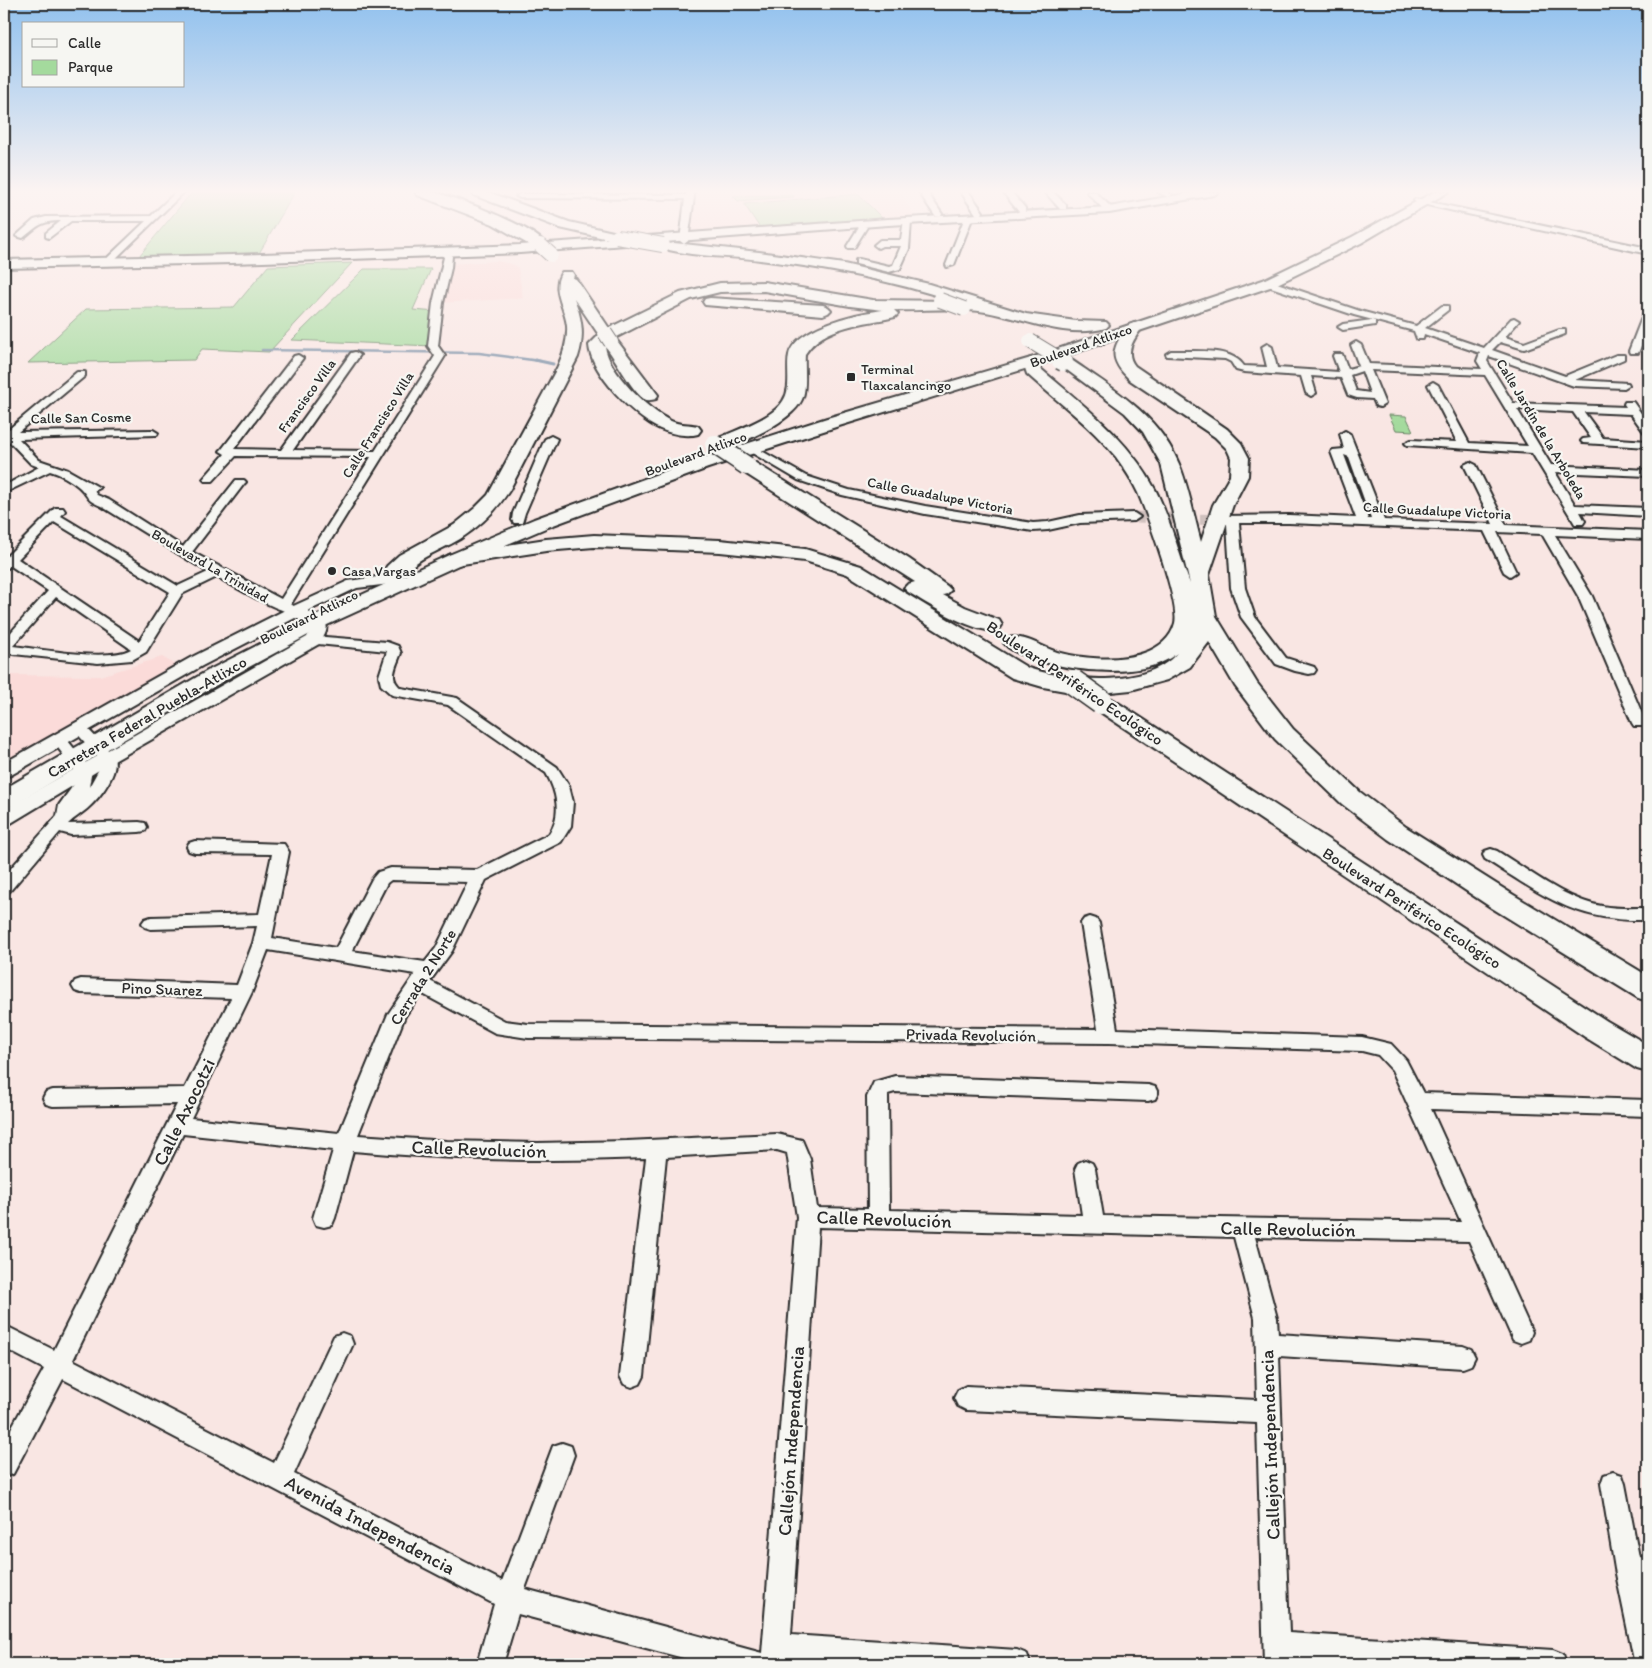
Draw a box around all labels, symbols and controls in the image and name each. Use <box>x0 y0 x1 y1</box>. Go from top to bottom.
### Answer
legend <box>22 22 185 88</box>
text: Calle <box>68 34 101 52</box>
text: Parque <box>68 58 113 76</box>
street label: Boulevard Atlixco <box>1028 321 1134 371</box>
street label: Francisco Villa <box>275 356 340 436</box>
street label: Calle Jardín de la Arboleda <box>1492 356 1590 502</box>
place label: Terminal Tlaxcalancingo <box>861 361 951 394</box>
street label: Calle Francisco Villa <box>338 368 418 481</box>
marker: Terminal Tlaxcalancingo <box>845 371 857 383</box>
street label: Calle San Cosme <box>31 409 132 427</box>
street label: Boulevard Atlixco <box>643 428 749 480</box>
street label: Calle Guadalupe Victoria <box>866 474 1014 519</box>
street label: Calle Guadalupe Victoria <box>1363 499 1512 523</box>
street label: Boulevard La Trinidad <box>149 526 272 607</box>
place label: Casa Vargas <box>342 563 416 580</box>
marker: Casa Vargas <box>326 565 338 577</box>
street label: Boulevard Atlixco <box>257 586 361 648</box>
street label: Boulevard Periférico Ecológico <box>983 617 1167 749</box>
street label: Carretera Federal Puebla-Atlixco <box>44 652 250 782</box>
street label: Boulevard Periférico Ecológico <box>1319 843 1505 973</box>
street label: Cerrada 2 Norte <box>386 925 460 1029</box>
street label: Pino Suarez <box>121 978 204 1000</box>
street label: Privada Revolución <box>906 1024 1036 1046</box>
street label: Calle Axocotzi <box>148 1054 220 1170</box>
street label: Calle Revolución <box>411 1135 547 1163</box>
street label: Calle Revolución <box>816 1205 952 1233</box>
street label: Calle Revolución <box>1220 1216 1356 1242</box>
street label: Callejón Independencia <box>773 1345 809 1537</box>
street label: Callejón Independencia <box>1255 1350 1285 1540</box>
street label: Avenida Independencia <box>281 1470 459 1580</box>

